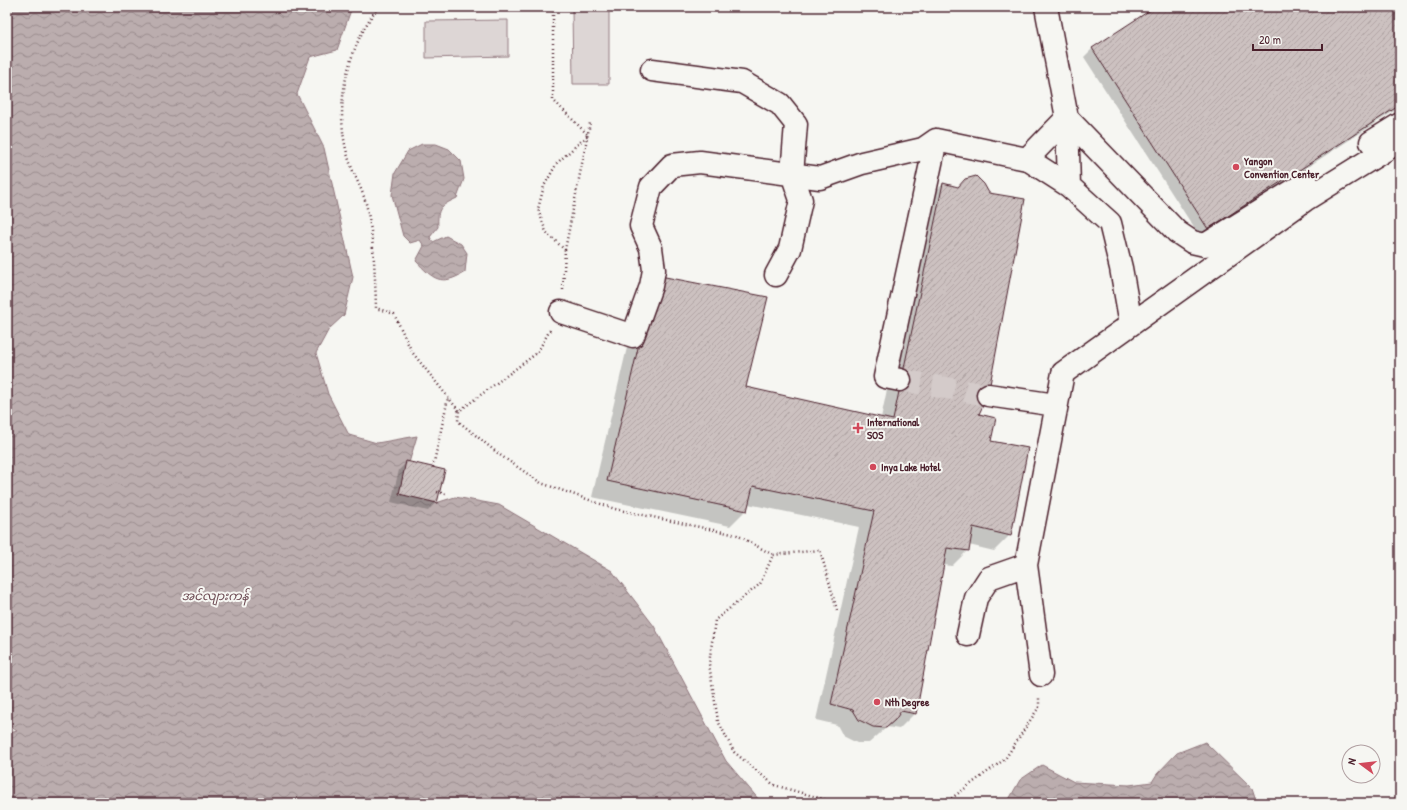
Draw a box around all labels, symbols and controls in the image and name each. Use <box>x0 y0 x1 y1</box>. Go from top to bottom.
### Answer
scale bar <box>1253 26 1322 52</box>
text: 20 m <box>1259 31 1281 48</box>
place label: Yangon Convention Center <box>1243 154 1320 181</box>
marker: Yangon Convention Center <box>1231 162 1241 172</box>
place label: International SOS <box>867 415 920 442</box>
marker: International SOS <box>852 422 864 434</box>
place label: Inya Lake Hotel <box>881 460 942 475</box>
marker: Inya Lake Hotel <box>868 462 878 472</box>
water label: အင်လျားကန် <box>181 587 250 606</box>
place label: Nth Degree <box>885 695 930 710</box>
marker: Nth Degree <box>872 697 882 707</box>
north arrow <box>1341 744 1381 784</box>
text: N <box>1344 757 1359 766</box>

